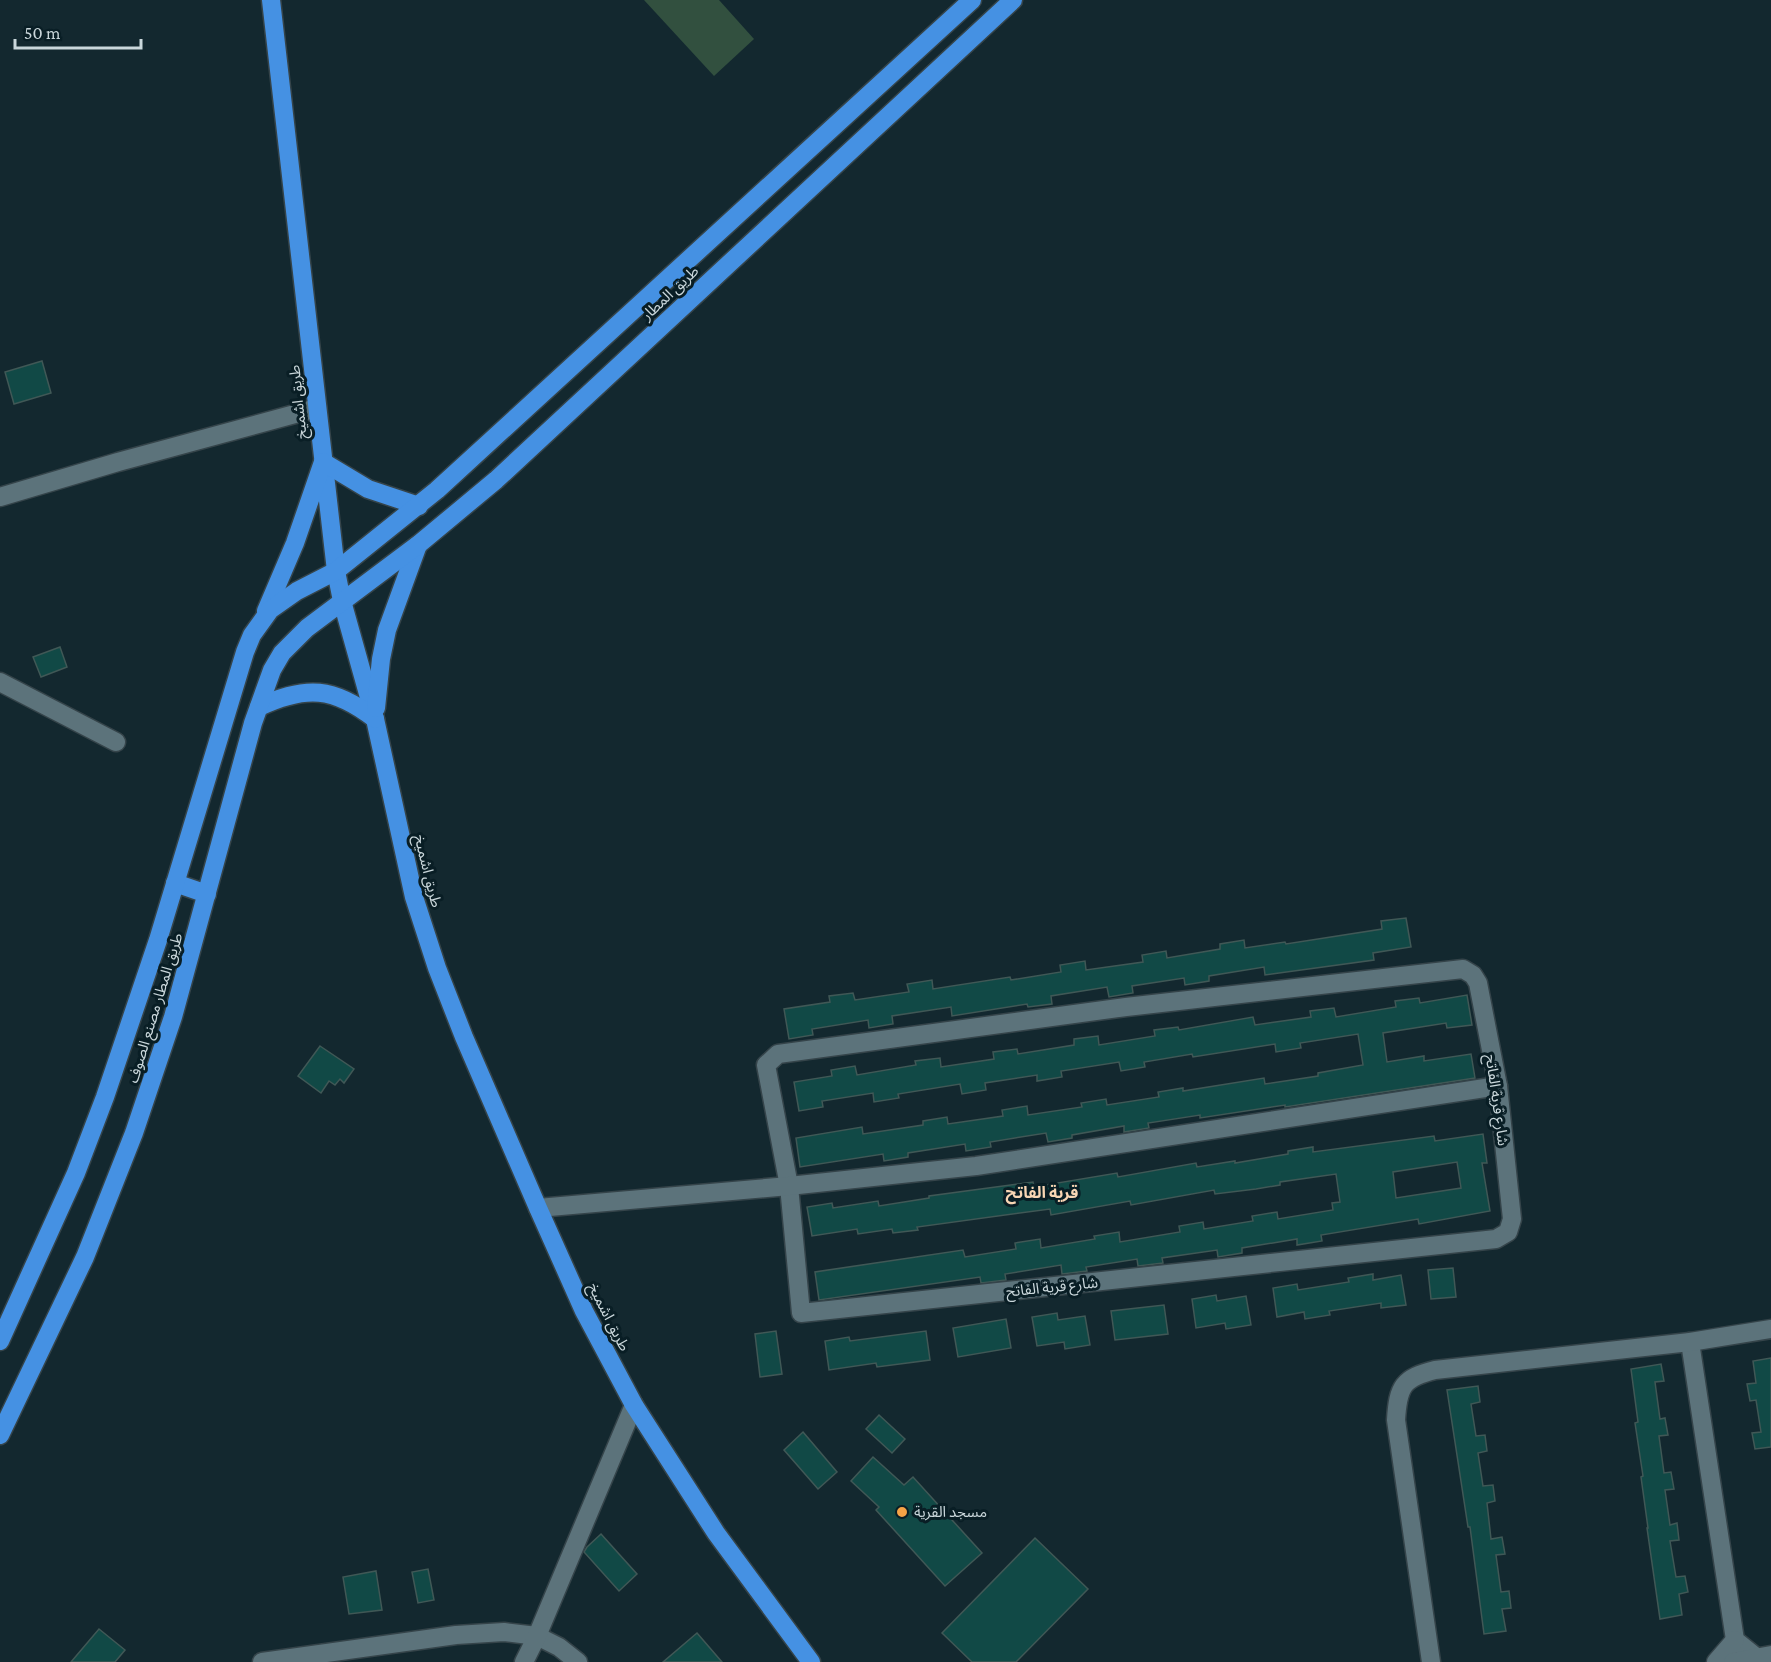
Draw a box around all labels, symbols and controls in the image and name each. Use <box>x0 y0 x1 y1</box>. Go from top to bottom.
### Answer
scale bar <box>15 12 141 50</box>
text: 50 m <box>24 23 61 43</box>
street label: طريق المطار <box>638 263 703 325</box>
street label: طريق اشميخ <box>286 364 314 440</box>
street label: طريق اشميخ <box>407 833 445 910</box>
street label: طريق المطار مصنع الصوف <box>125 931 189 1086</box>
street label: شارع قرية الفاتح <box>1479 1053 1511 1148</box>
district label: قرية الفاتح <box>1006 1184 1078 1205</box>
street label: شارع قرية الفاتح <box>1005 1274 1099 1304</box>
street label: طريق اشميخ <box>581 1280 633 1356</box>
place label: مسجد القرية <box>914 1504 987 1521</box>
marker: مسجد القرية <box>895 1505 909 1519</box>

